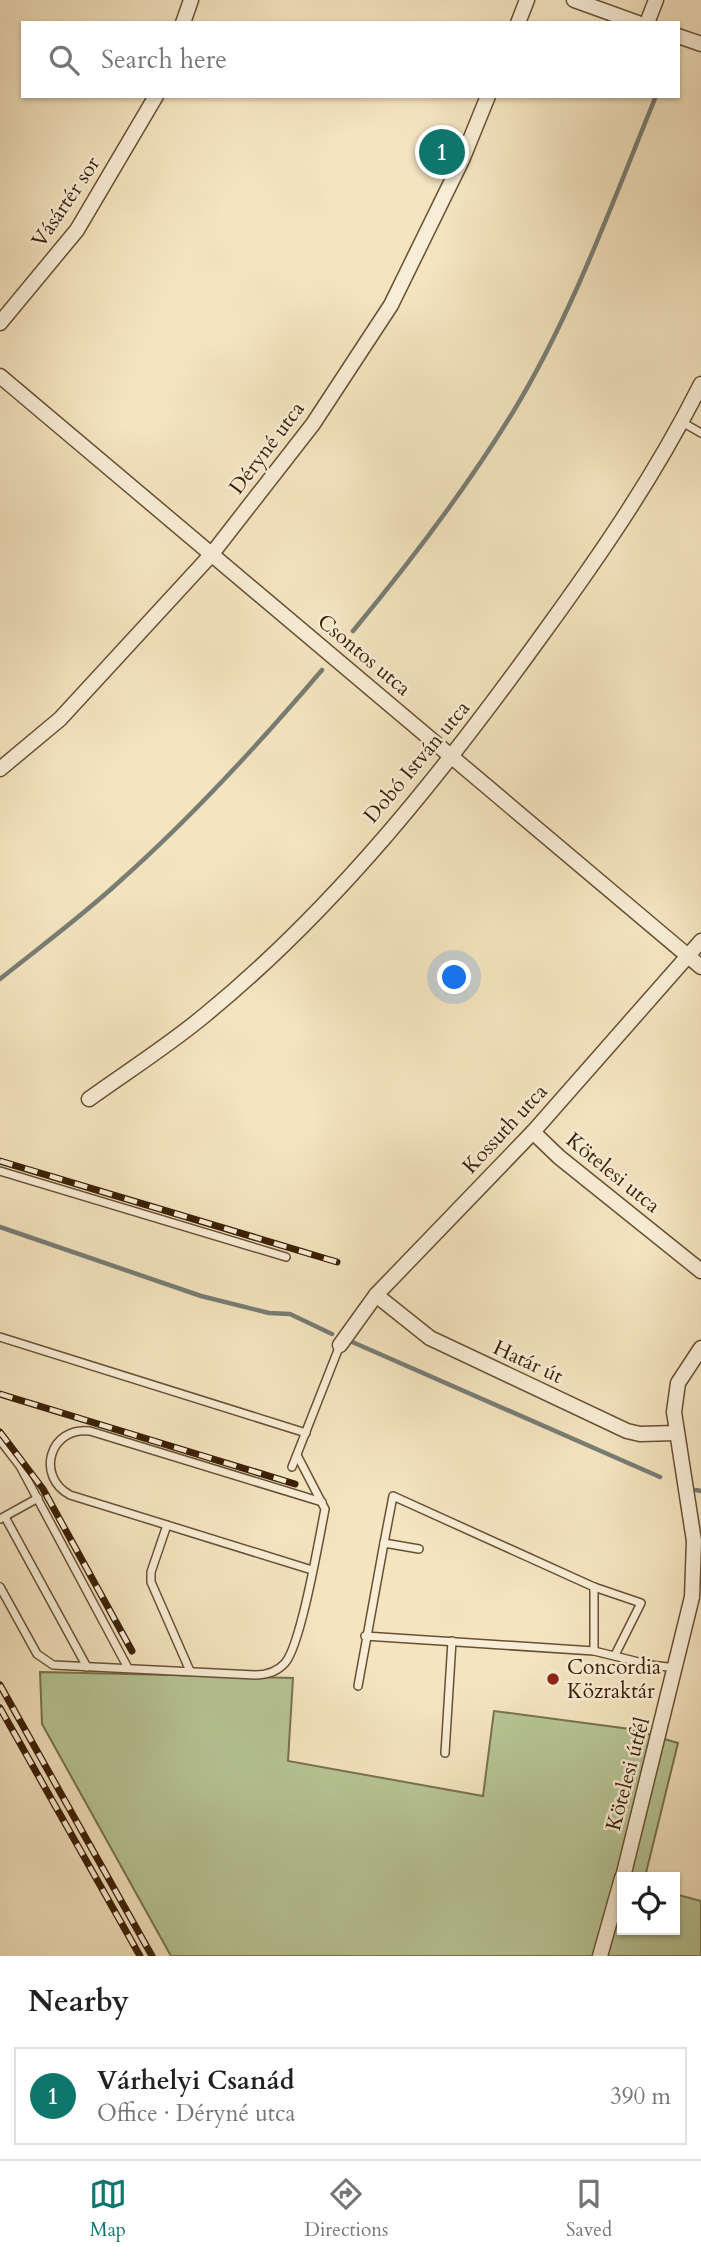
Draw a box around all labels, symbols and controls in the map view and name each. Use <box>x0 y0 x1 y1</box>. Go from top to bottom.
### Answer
search box <box>21 21 680 98</box>
icon: search <box>45 41 83 79</box>
text: Search here <box>101 42 227 77</box>
pin: 1 <box>419 126 465 178</box>
street label: Vásártér sor <box>25 151 107 253</box>
street label: Déryné utca <box>223 396 311 500</box>
street label: Csontos utca <box>311 607 417 703</box>
street label: Dobó István utca <box>357 695 477 829</box>
your location <box>437 960 471 994</box>
street label: Kossuth utca <box>456 1078 554 1180</box>
street label: Kötelesi utca <box>560 1126 666 1220</box>
street label: Határ út <box>488 1333 568 1391</box>
place label: Concordia Közraktár <box>567 1653 661 1706</box>
marker: Concordia Közraktár <box>545 1671 561 1687</box>
street label: Kötelesi útfél <box>599 1714 657 1834</box>
map controls <box>617 1872 680 1935</box>
button: locate <box>617 1872 680 1935</box>
text: Nearby <box>28 1981 129 2022</box>
text: Várhelyi Csanád <box>97 2063 294 2098</box>
text: 1 <box>47 2081 59 2112</box>
text: 390 m <box>610 2081 671 2112</box>
text: Office · Déryné utca <box>97 2098 296 2129</box>
tab: Map <box>89 2175 127 2243</box>
tab: Directions <box>305 2175 388 2243</box>
tab: Saved <box>566 2175 612 2243</box>

